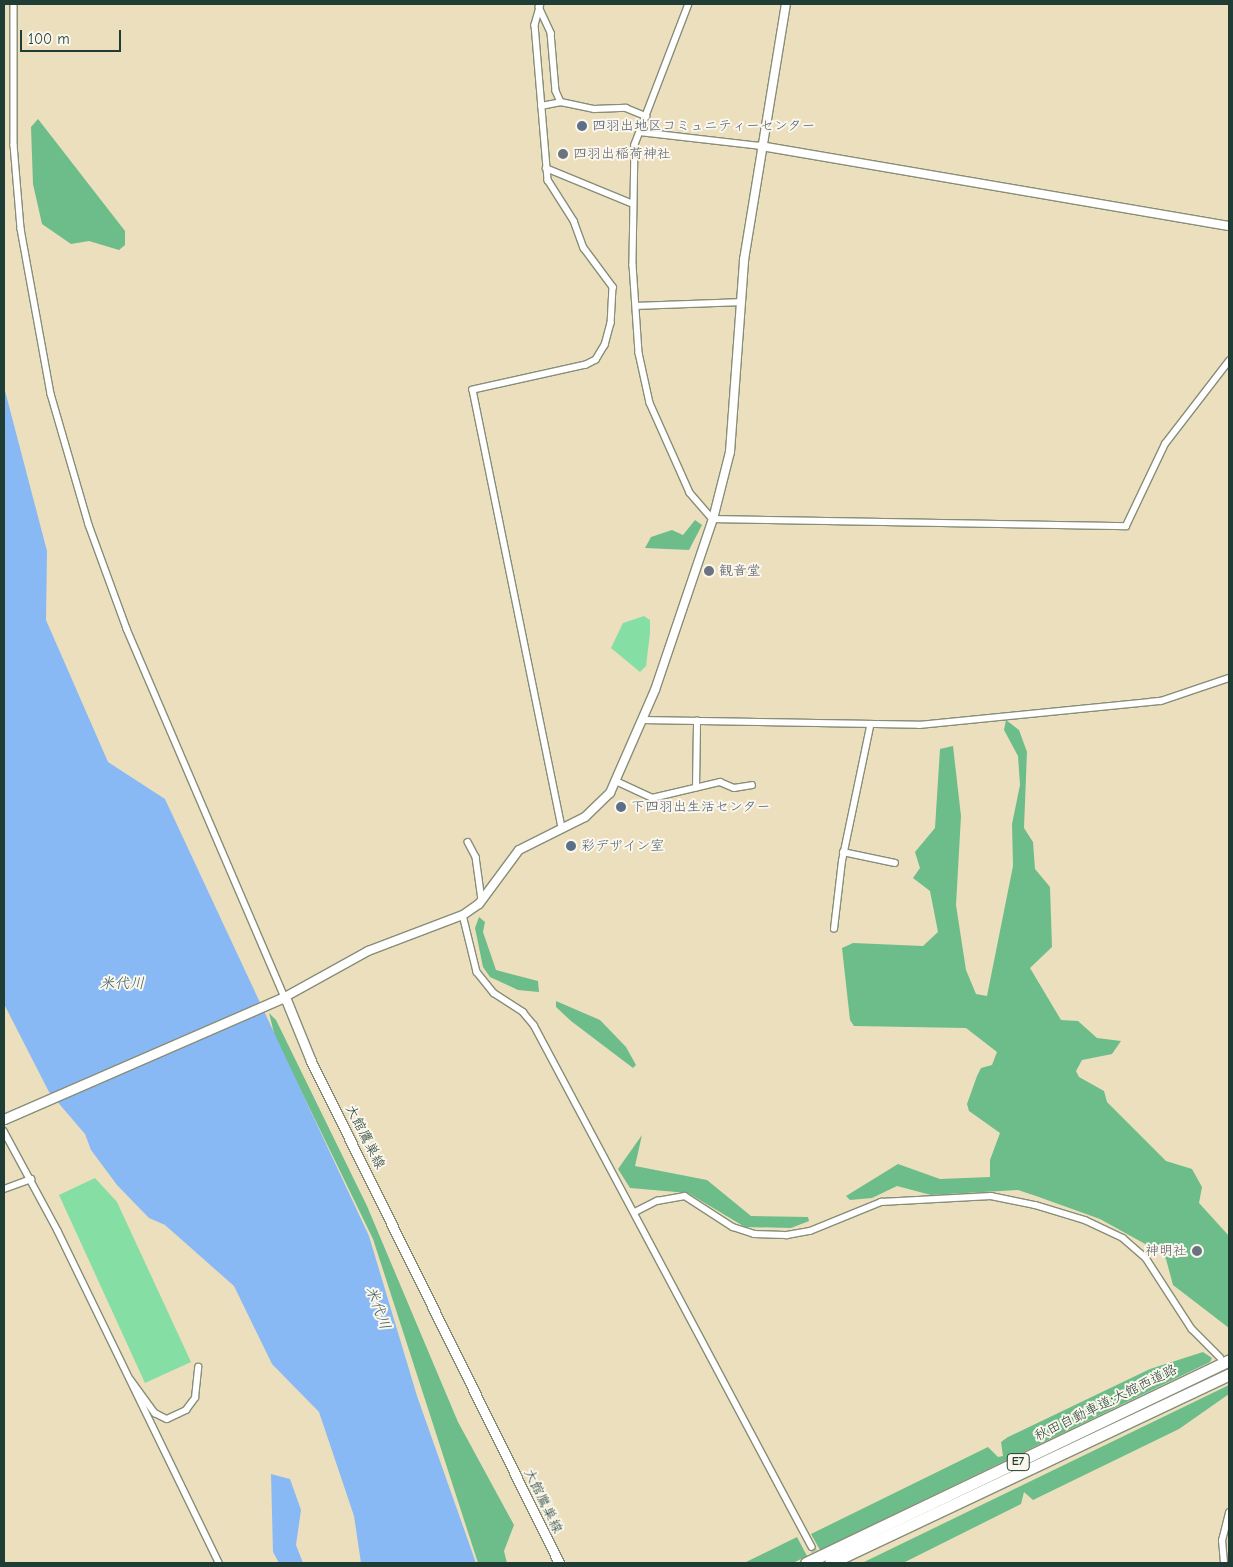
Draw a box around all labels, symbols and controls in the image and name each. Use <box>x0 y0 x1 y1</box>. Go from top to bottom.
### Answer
scale bar <box>22 20 124 52</box>
text: 100 m <box>28 30 70 48</box>
place label: 四羽出地区コミュニティーセンター <box>592 118 816 134</box>
marker: 四羽出地区コミュニティーセンター <box>576 120 588 132</box>
place label: 四羽出稲荷神社 <box>573 146 671 162</box>
marker: 四羽出稲荷神社 <box>557 148 569 160</box>
place label: 観音堂 <box>719 563 761 579</box>
marker: 観音堂 <box>703 565 715 577</box>
place label: 下四羽出生活センター <box>631 799 771 815</box>
marker: 下四羽出生活センター <box>615 801 627 813</box>
place label: 彩デザイン室 <box>581 838 665 854</box>
marker: 彩デザイン室 <box>565 840 577 852</box>
water label: 米代川 <box>100 975 144 993</box>
street label: 大館鷹巣線 <box>342 1102 388 1172</box>
place label: 神明社 <box>1145 1243 1187 1259</box>
marker: 神明社 <box>1191 1245 1203 1257</box>
water label: 米代川 <box>362 1284 394 1332</box>
street label: 秋田自動車道;大館西道路 <box>1032 1361 1180 1445</box>
road number: E7 <box>1006 1452 1030 1471</box>
street label: 大館鷹巣線 <box>520 1466 566 1536</box>

